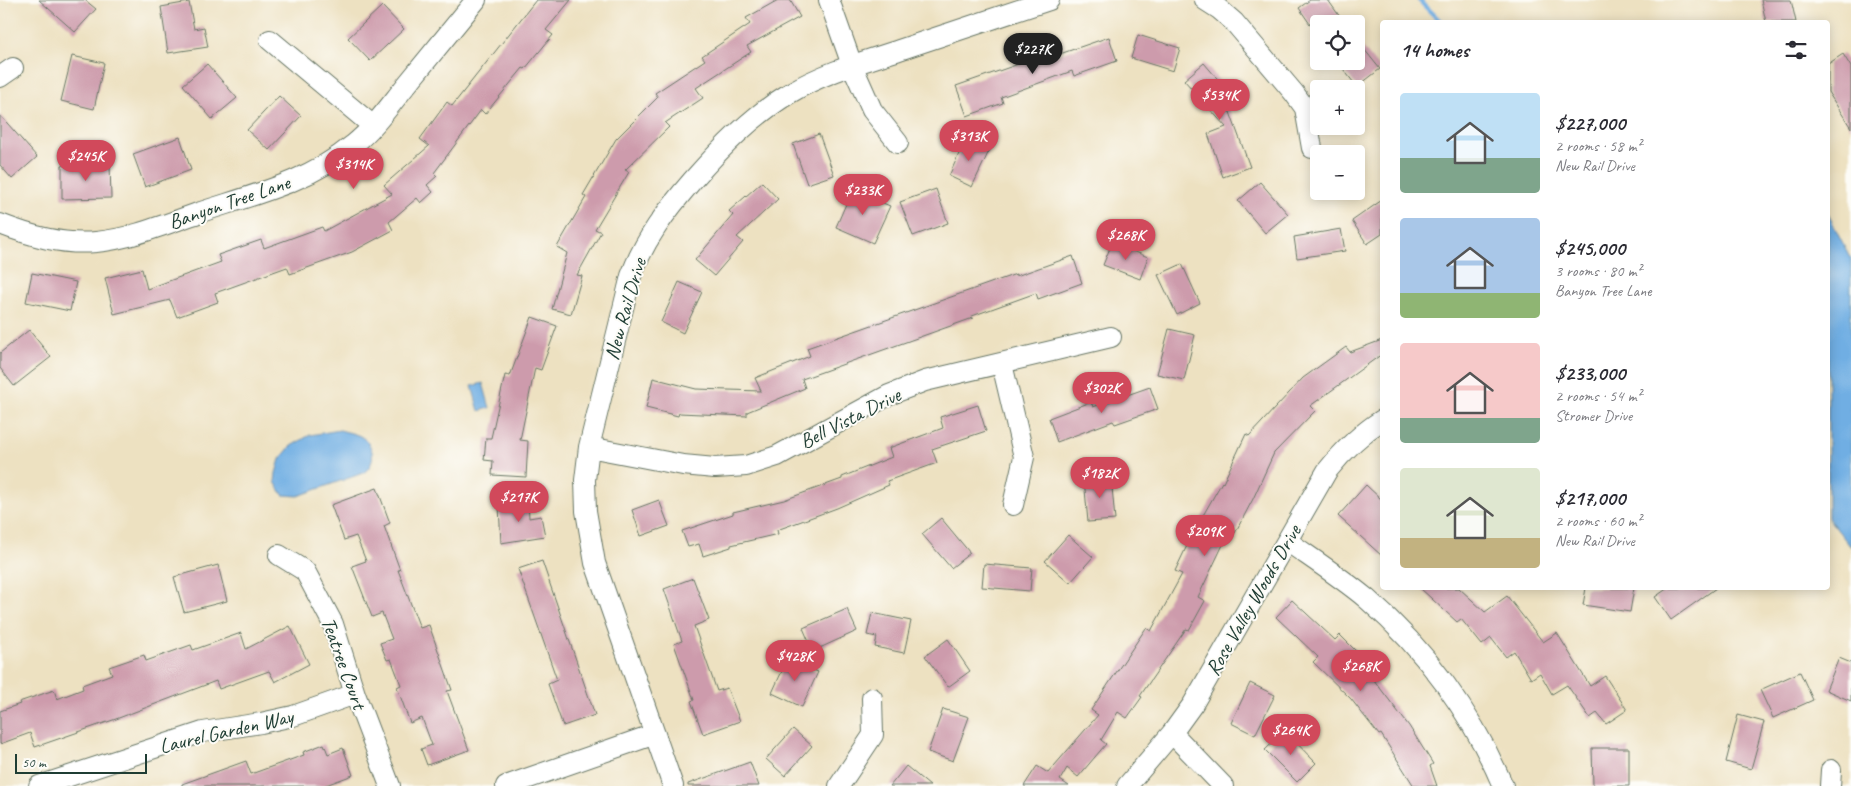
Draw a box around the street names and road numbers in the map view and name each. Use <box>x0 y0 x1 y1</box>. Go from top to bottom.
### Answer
street label: Banyon Tree Lane <box>165 169 294 235</box>
street label: New Rail Drive <box>598 254 652 363</box>
street label: Bell Vista Drive <box>795 381 906 454</box>
street label: Rose Valley Woods Drive <box>1199 519 1307 680</box>
street label: Teatree Court <box>315 614 373 714</box>
street label: Laurel Garden Way <box>157 703 297 759</box>

